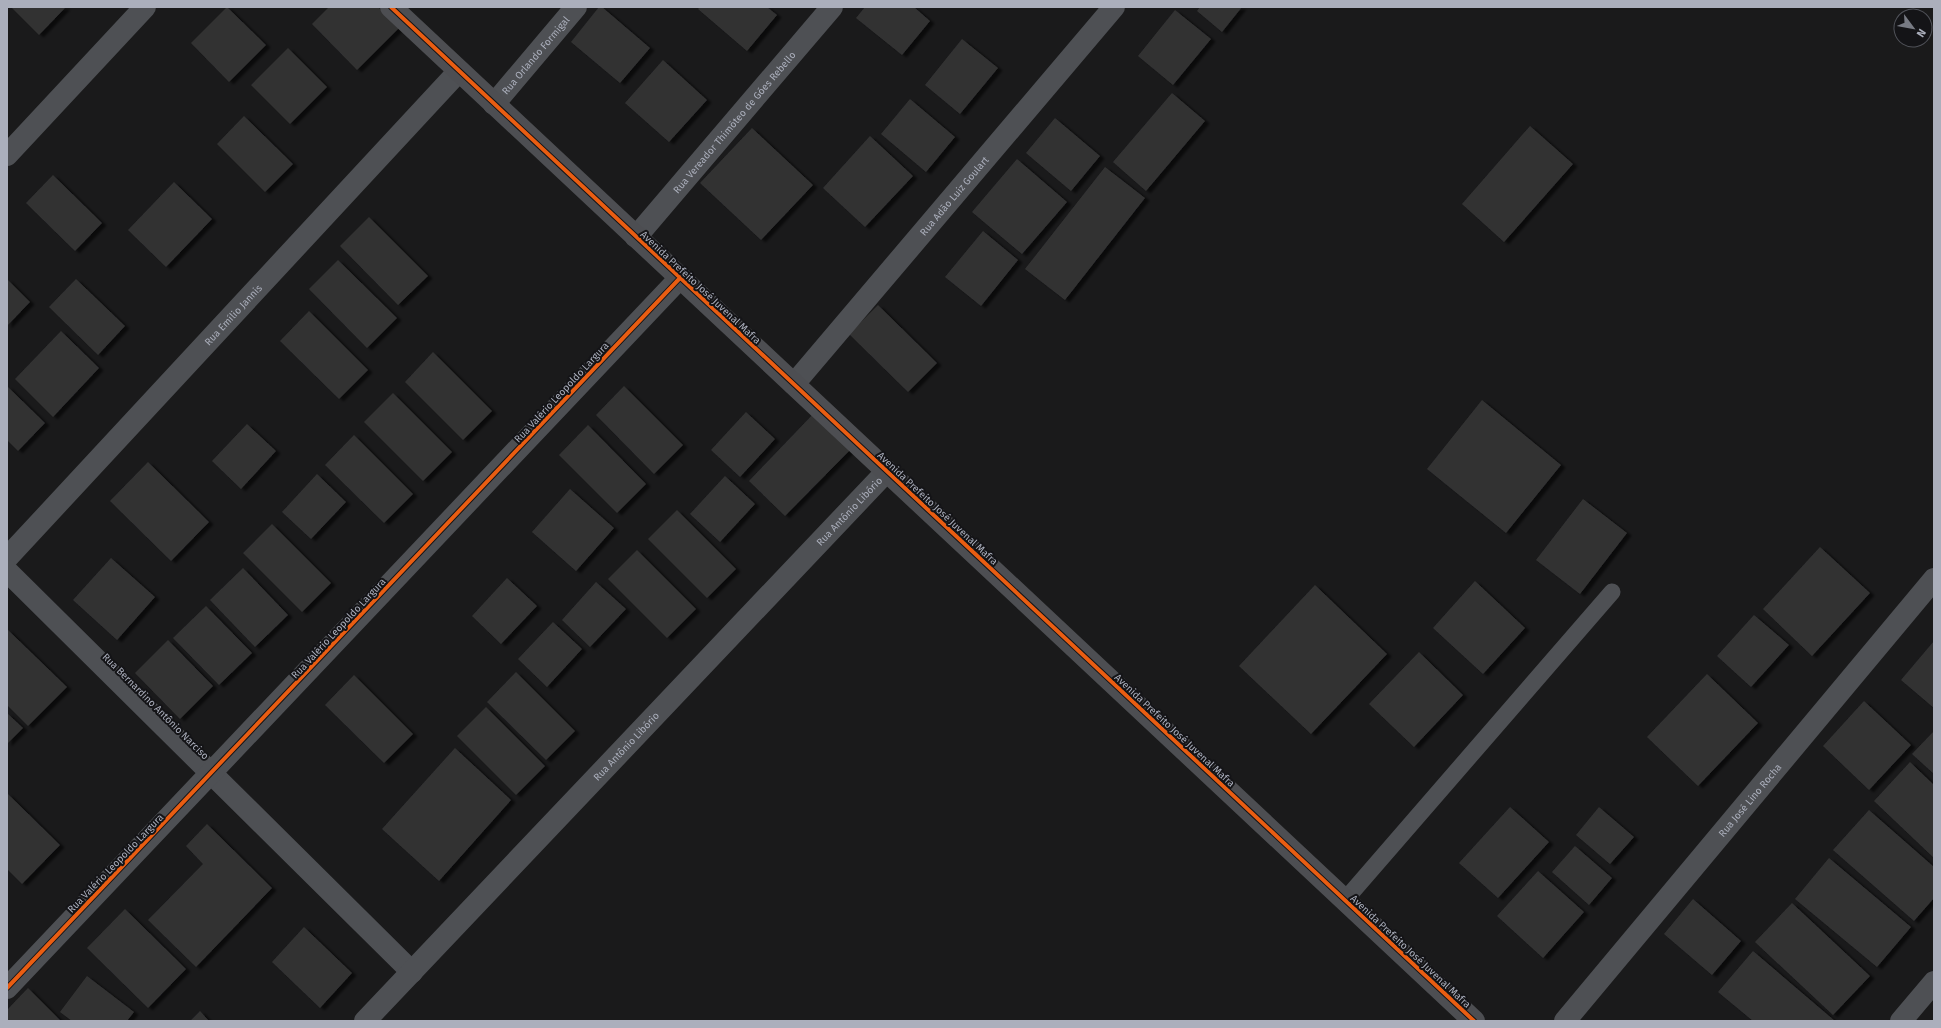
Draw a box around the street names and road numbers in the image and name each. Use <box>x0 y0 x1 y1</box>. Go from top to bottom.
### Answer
street label: Rua Orlando Formigal <box>500 14 572 97</box>
street label: Rua Vereador Thimóteo de Góes Rebello <box>671 49 799 196</box>
street label: Rua Adão Luiz Goulart <box>918 154 992 238</box>
street label: Avenida Prefeito José Juvenal Mafra <box>638 229 763 347</box>
street label: Rua Emílio Jannis <box>202 282 265 348</box>
street label: Rua Valério Leopoldo Largura <box>512 340 611 445</box>
street label: Avenida Prefeito José Juvenal Mafra <box>875 450 1000 568</box>
street label: Rua Antônio Libório <box>814 475 885 549</box>
street label: Rua Valério Leopoldo Largura <box>289 576 388 681</box>
street label: Rua Bernardino Antônio Narciso <box>100 651 211 762</box>
street label: Avenida Prefeito José Juvenal Mafra <box>1112 672 1237 790</box>
street label: Rua Antônio Libório <box>591 710 662 784</box>
street label: Rua José Lino Rocha <box>1716 762 1784 840</box>
street label: Rua Valério Leopoldo Largura <box>65 812 166 916</box>
street label: Avenida Prefeito José Juvenal Mafra <box>1348 893 1473 1011</box>

